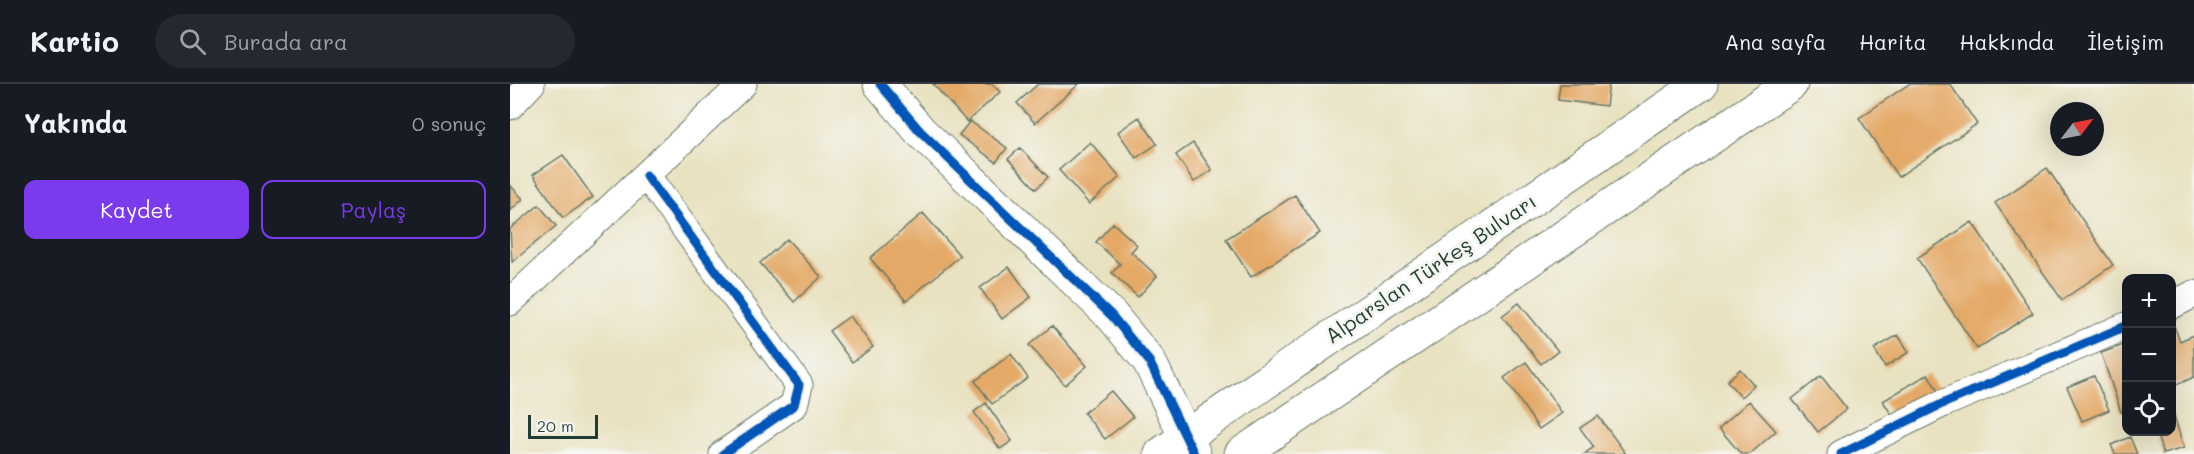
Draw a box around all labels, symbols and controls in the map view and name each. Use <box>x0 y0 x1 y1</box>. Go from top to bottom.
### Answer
search box <box>155 14 575 68</box>
text: Kartio <box>30 23 119 59</box>
icon: search <box>176 25 209 58</box>
text: Burada ara <box>224 27 348 56</box>
text: Ana sayfa <box>1725 28 1826 55</box>
text: Harita <box>1859 28 1927 55</box>
text: Hakkında <box>1960 28 2054 55</box>
text: İletişim <box>2087 28 2164 55</box>
north arrow <box>2050 102 2104 156</box>
text: Yakında <box>24 106 127 140</box>
text: 0 sonuç <box>412 110 486 136</box>
button: Kaydet <box>24 180 249 239</box>
button: Paylaş <box>261 180 486 239</box>
street label: Alparslan Türkeş Bulvarı <box>1319 187 1541 349</box>
map controls <box>2122 274 2176 436</box>
button: + <box>2122 274 2176 328</box>
button: − <box>2122 328 2176 382</box>
button: locate <box>2122 382 2176 436</box>
scale bar <box>528 412 598 440</box>
text: 20 m <box>537 415 574 436</box>

